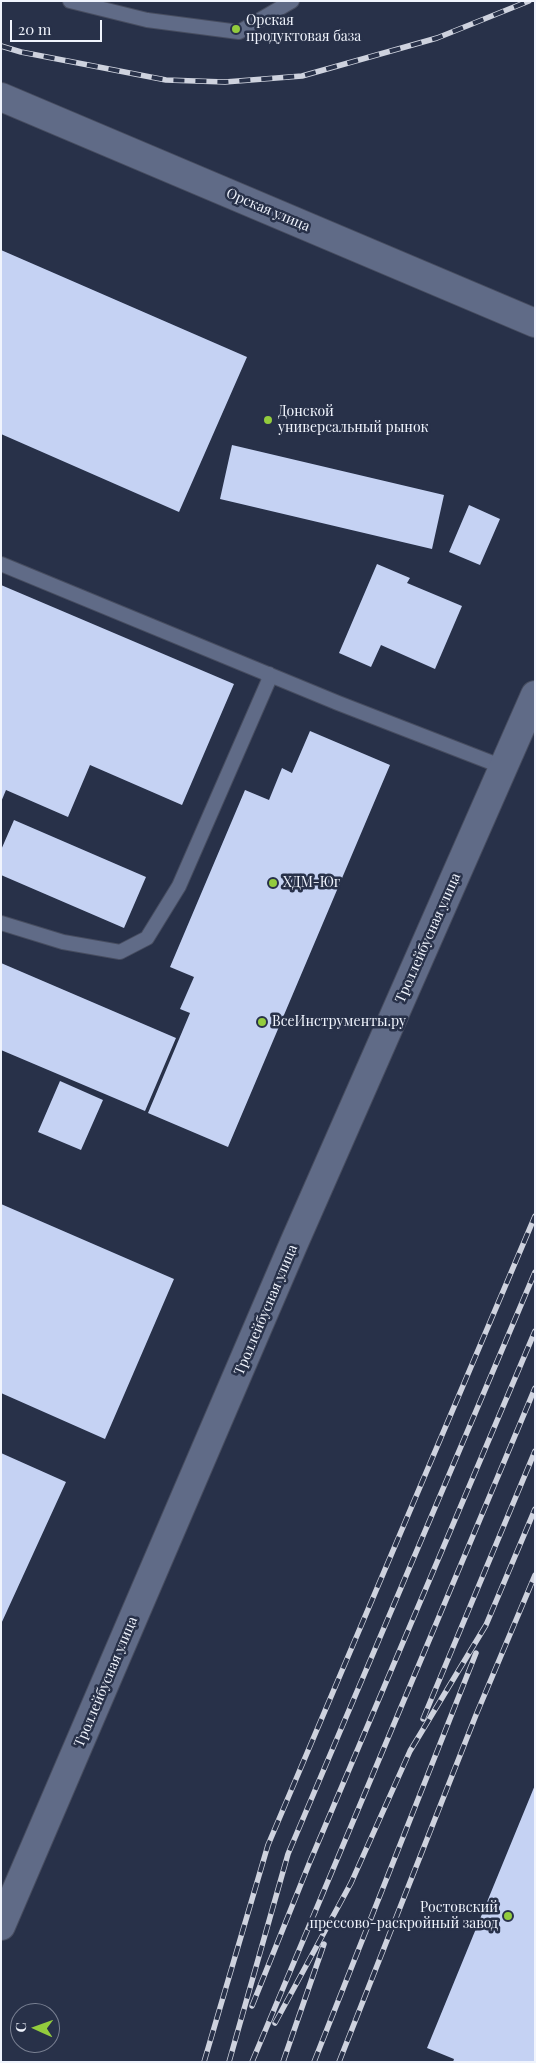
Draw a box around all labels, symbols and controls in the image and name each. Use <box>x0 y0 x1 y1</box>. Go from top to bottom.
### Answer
scale bar <box>12 10 105 42</box>
place label: Орская продуктовая база <box>246 13 361 46</box>
text: 20 m <box>18 19 51 39</box>
marker: Орская продуктовая база <box>230 23 242 35</box>
street label: Орская улица <box>224 185 312 235</box>
place label: Донской универсальный рынок <box>278 404 429 437</box>
marker: Донской универсальный рынок <box>262 414 274 426</box>
street label: Троллейбусная улица <box>392 870 464 1006</box>
place label: ХДМ-Юг <box>283 875 340 891</box>
marker: ХДМ-Юг <box>267 877 279 889</box>
place label: ВсеИнструменты.ру <box>272 1014 406 1030</box>
marker: ВсеИнструменты.ру <box>256 1016 268 1028</box>
street label: Троллейбусная улица <box>231 1242 301 1378</box>
street label: Троллейбусная улица <box>71 1614 141 1750</box>
place label: Ростовский прессово-раскройный завод <box>309 1900 498 1932</box>
marker: Ростовский прессово-раскройный завод <box>502 1910 514 1922</box>
north arrow <box>10 2003 60 2053</box>
text: С <box>11 2022 30 2033</box>

